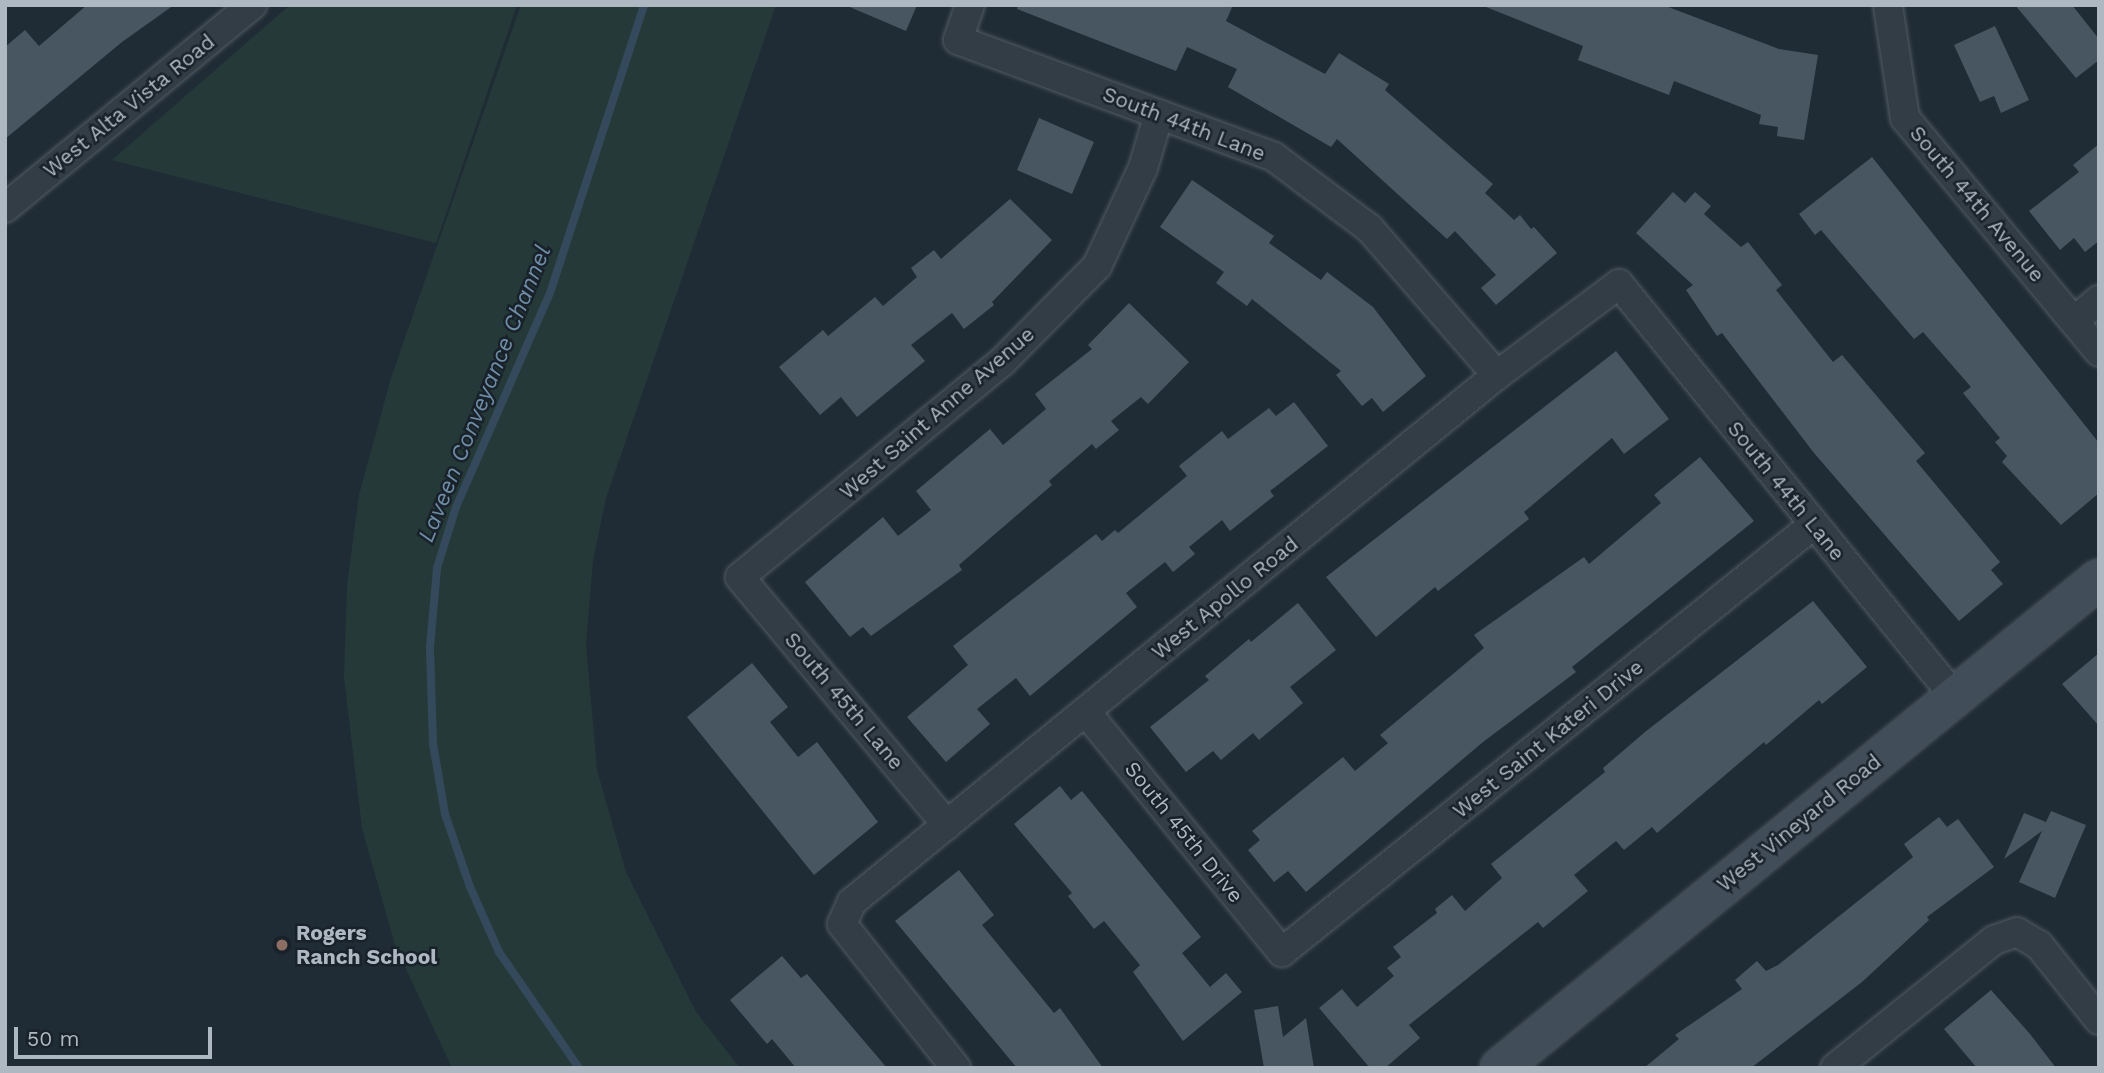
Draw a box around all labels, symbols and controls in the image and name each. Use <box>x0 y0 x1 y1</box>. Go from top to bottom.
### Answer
street label: West Alta Vista Road <box>37 28 221 184</box>
street label: South 44th Lane <box>1099 81 1269 167</box>
street label: South 44th Avenue <box>1904 120 2050 288</box>
water label: Laveen Conveyance Channel <box>413 242 557 546</box>
street label: West Saint Anne Avenue <box>834 321 1040 505</box>
street label: South 44th Lane <box>1722 416 1850 566</box>
street label: West Apollo Road <box>1146 531 1304 665</box>
street label: South 45th Lane <box>779 627 909 775</box>
street label: West Saint Kateri Drive <box>1448 654 1648 824</box>
street label: West Vineyard Road <box>1712 749 1886 897</box>
street label: South 45th Drive <box>1119 756 1249 908</box>
place label: Rogers Ranch School <box>296 920 437 970</box>
marker: Rogers Ranch School <box>274 937 290 953</box>
scale bar <box>18 1014 215 1058</box>
text: 50 m <box>27 1026 79 1051</box>

